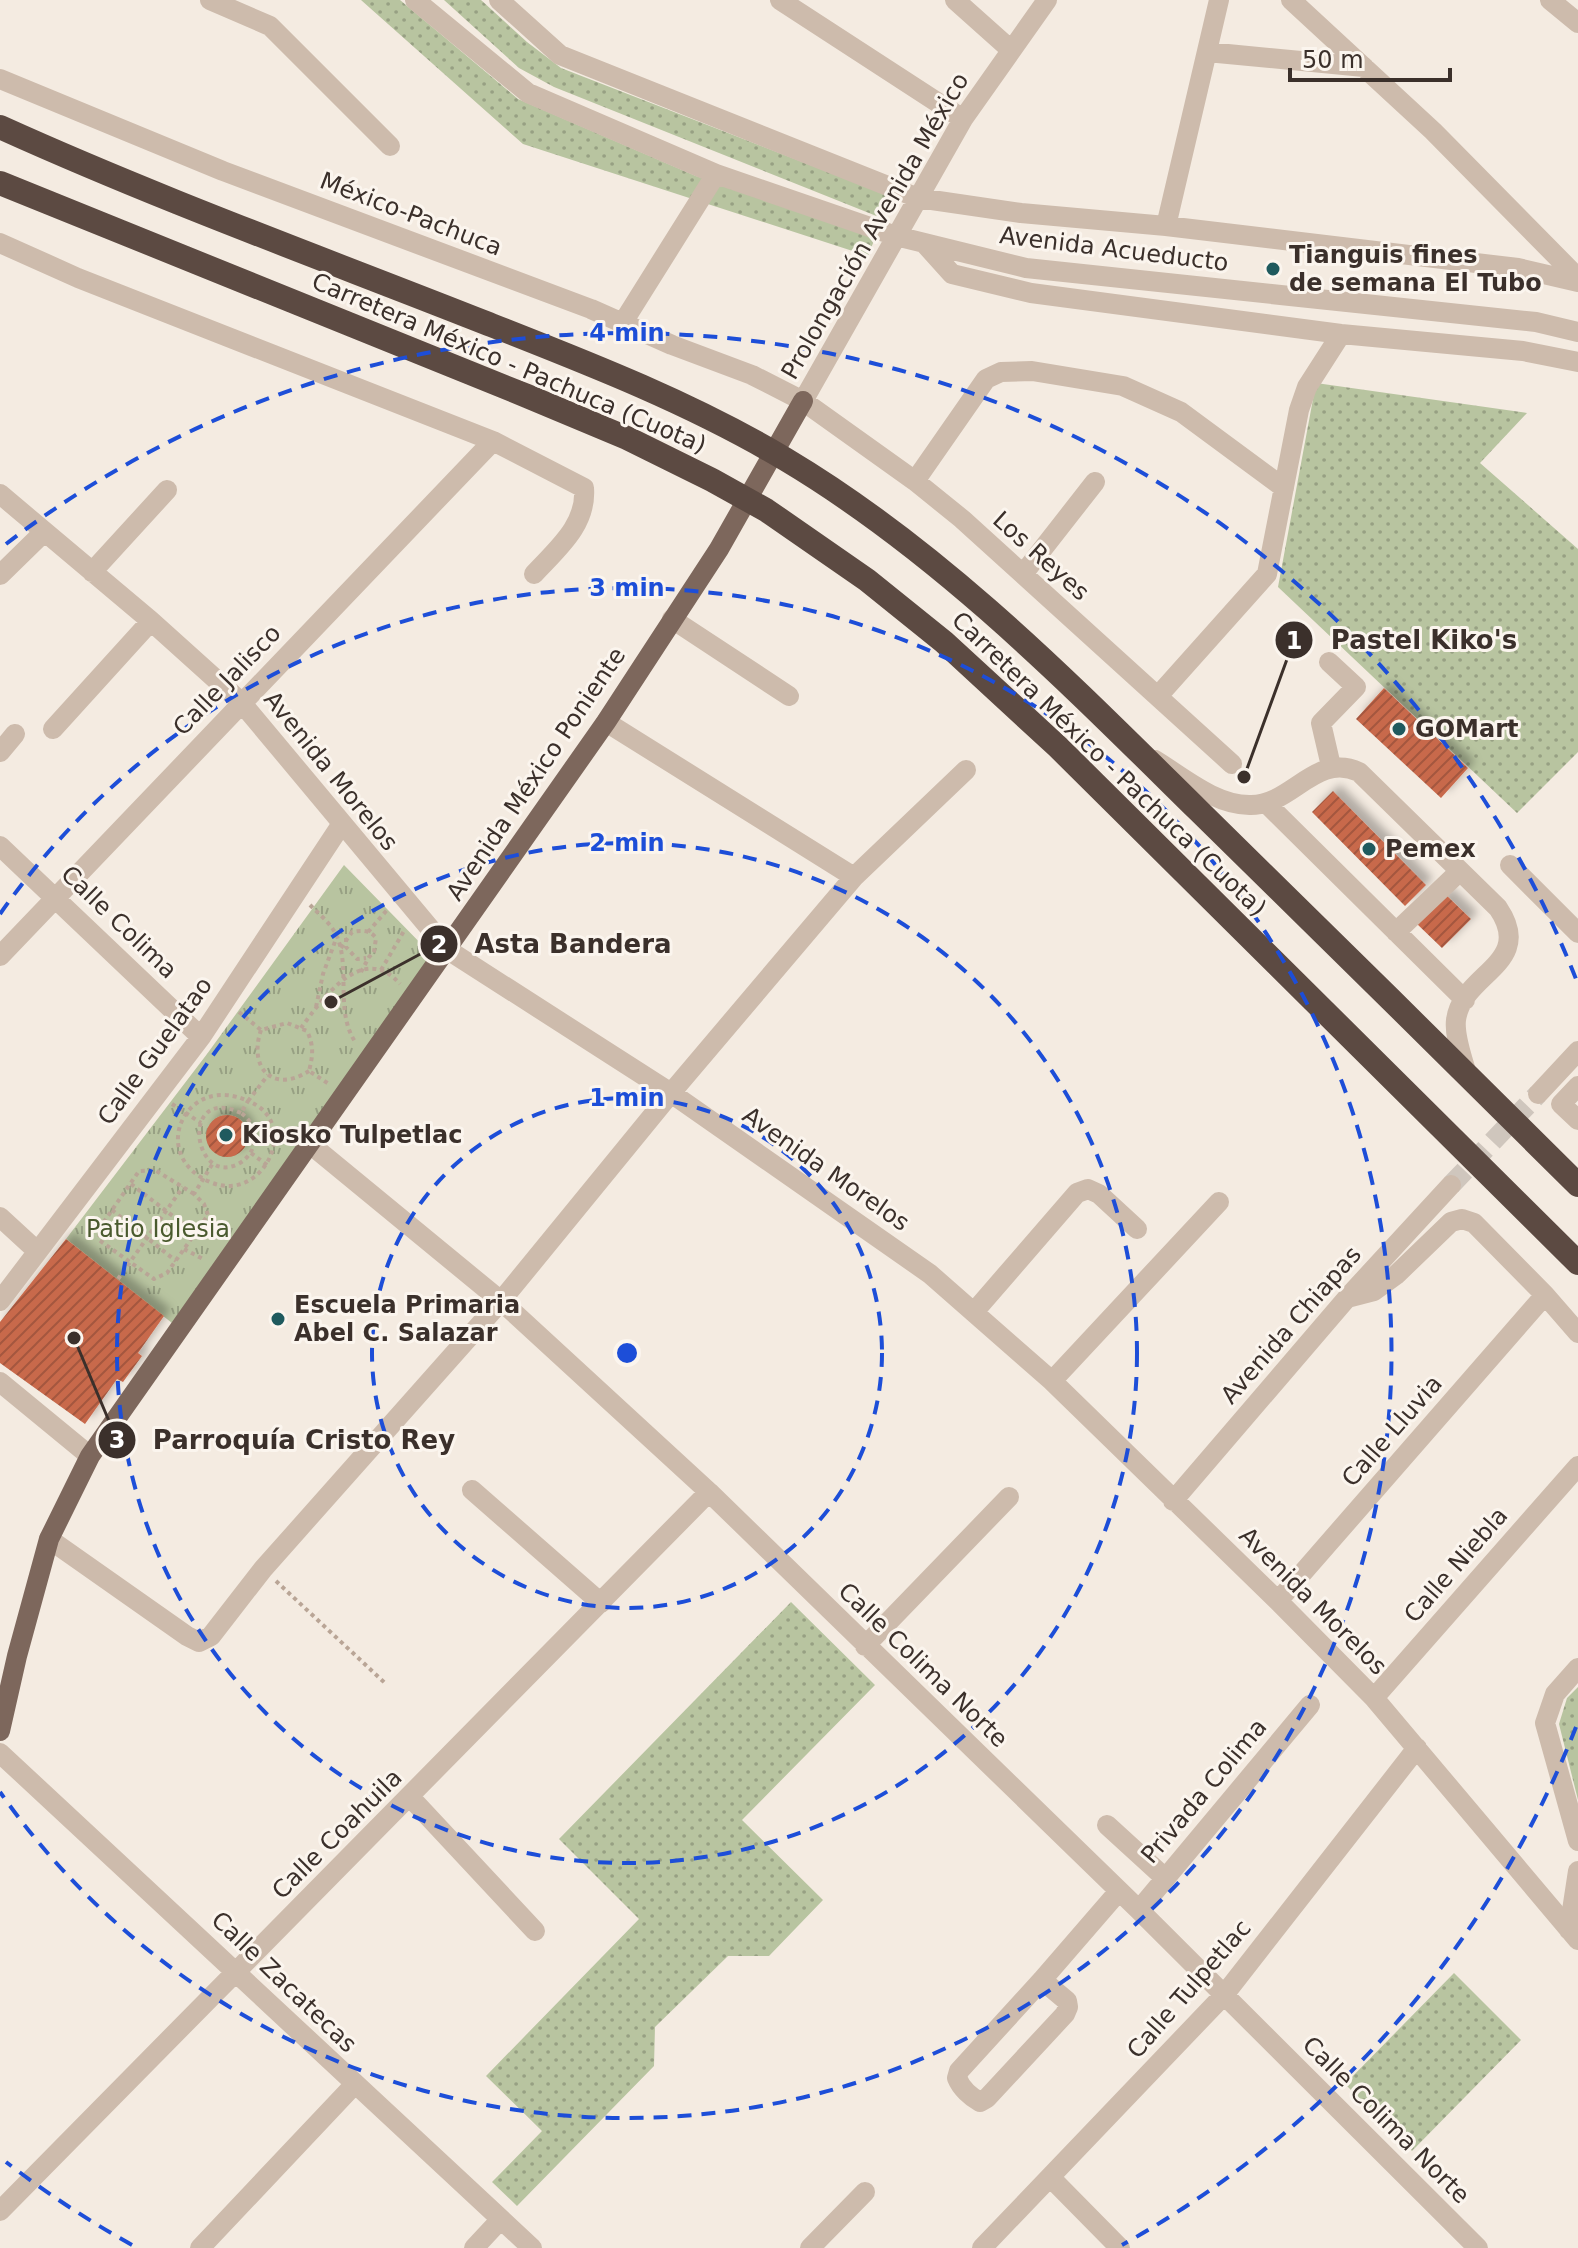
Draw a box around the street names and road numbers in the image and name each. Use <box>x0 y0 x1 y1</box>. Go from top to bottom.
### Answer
street label: Prolongación Avenida México <box>776 68 974 384</box>
street label: México-Pachuca <box>316 166 506 262</box>
street label: Avenida Acueducto <box>998 221 1230 277</box>
street label: Carretera México - Pachuca (Cuota) <box>308 267 710 459</box>
street label: Los Reyes <box>987 506 1095 606</box>
street label: Carretera México - Pachuca (Cuota) <box>946 606 1272 922</box>
street label: Calle Jalisco <box>167 619 287 741</box>
street label: Avenida México Poniente <box>441 642 631 906</box>
street label: Avenida Morelos <box>258 686 404 856</box>
street label: Calle Colima <box>55 860 183 984</box>
street label: Calle Guelatao <box>92 972 218 1130</box>
street label: Avenida Morelos <box>737 1101 915 1237</box>
street label: Avenida Chiapas <box>1215 1241 1367 1409</box>
street label: Calle Lluvia <box>1336 1370 1448 1492</box>
street label: Calle Niebla <box>1398 1502 1514 1628</box>
street label: Avenida Morelos <box>1234 1522 1392 1680</box>
street label: Calle Colima Norte <box>833 1577 1013 1753</box>
street label: Privada Colima <box>1135 1713 1273 1869</box>
street label: Calle Coahuila <box>266 1763 408 1905</box>
street label: Calle Zacatecas <box>206 1906 362 2058</box>
street label: Calle Tulpetlac <box>1121 1914 1257 2064</box>
street label: Calle Colima Norte <box>1297 2031 1475 2209</box>

